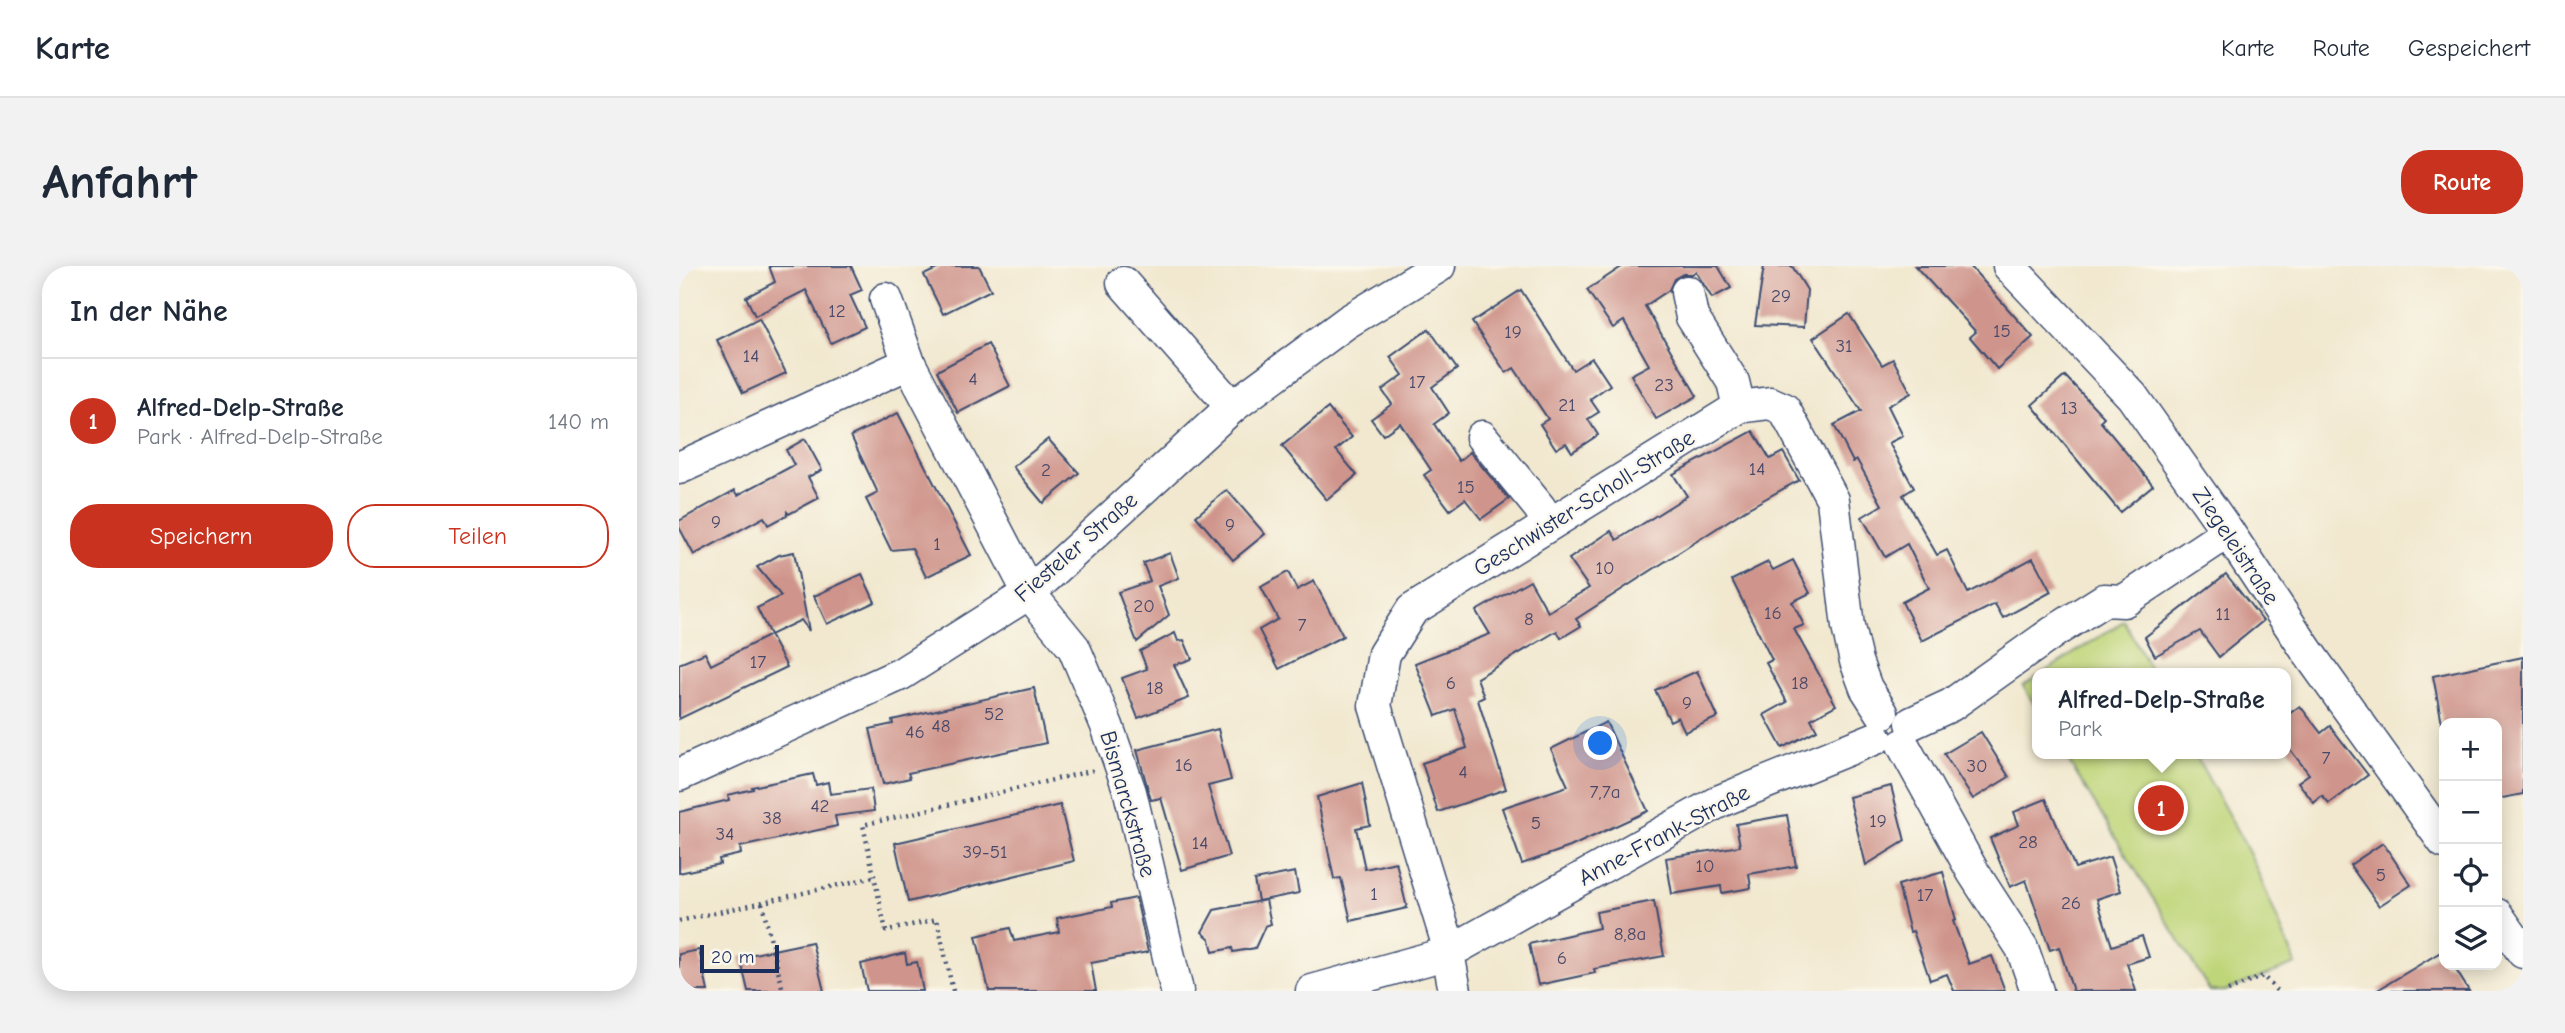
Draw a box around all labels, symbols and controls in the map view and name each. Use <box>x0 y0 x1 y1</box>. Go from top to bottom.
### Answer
text: Karte <box>35 29 110 67</box>
text: Karte <box>2221 34 2275 62</box>
text: Route <box>2313 34 2370 62</box>
text: Gespeichert <box>2408 34 2530 62</box>
button: Route <box>2401 150 2523 214</box>
text: Anfahrt <box>42 154 197 210</box>
house number: 29 <box>1771 285 1791 307</box>
text: In der Nähe <box>70 294 228 329</box>
house number: 12 <box>828 300 846 322</box>
house number: 15 <box>1993 320 2011 342</box>
house number: 19 <box>1504 321 1522 343</box>
house number: 31 <box>1835 335 1853 357</box>
house number: 14 <box>743 345 759 367</box>
house number: 4 <box>968 368 978 390</box>
house number: 17 <box>1409 371 1425 393</box>
house number: 23 <box>1654 374 1674 396</box>
text: Alfred-Delp-Straße <box>137 393 344 423</box>
house number: 21 <box>1558 394 1576 416</box>
house number: 13 <box>2060 397 2078 419</box>
text: 1 <box>88 408 98 435</box>
text: 140 m <box>548 408 609 435</box>
text: Park · Alfred-Delp-Straße <box>137 423 383 450</box>
street label: Geschwister-Scholl-Straße <box>1469 424 1699 582</box>
house number: 14 <box>1749 458 1765 480</box>
house number: 2 <box>1041 459 1051 481</box>
house number: 15 <box>1457 476 1475 498</box>
street label: Ziegeleistraße <box>2187 482 2285 610</box>
street label: Fiesteler Straße <box>1009 486 1143 608</box>
button: Speichern <box>70 504 333 568</box>
button: Teilen <box>347 504 609 568</box>
house number: 9 <box>711 511 721 533</box>
house number: 9 <box>1225 514 1235 536</box>
house number: 1 <box>933 533 941 555</box>
house number: 10 <box>1595 557 1615 579</box>
house number: 20 <box>1133 595 1155 617</box>
house number: 16 <box>1764 602 1782 624</box>
house number: 11 <box>2215 603 2231 625</box>
house number: 8 <box>1524 608 1534 630</box>
house number: 7 <box>1298 614 1307 636</box>
house number: 17 <box>750 651 766 673</box>
popup <box>2032 668 2291 759</box>
house number: 6 <box>1446 672 1456 694</box>
house number: 18 <box>1791 672 1809 694</box>
house number: 18 <box>1146 677 1164 699</box>
text: Alfred-Delp-Straße <box>2058 685 2265 715</box>
house number: 9 <box>1682 692 1692 714</box>
house number: 52 <box>984 703 1004 725</box>
house number: 48 <box>932 715 950 737</box>
text: Park <box>2058 715 2102 742</box>
map controls <box>2439 718 2502 970</box>
button: + <box>2439 718 2502 781</box>
house number: 46 <box>905 721 925 743</box>
your location <box>1583 726 1617 760</box>
street label: Bismarckstraße <box>1094 728 1162 880</box>
house number: 7 <box>2322 747 2331 769</box>
house number: 16 <box>1175 754 1193 776</box>
house number: 30 <box>1966 755 1988 777</box>
house number: 4 <box>1458 761 1468 783</box>
street label: Anne-Frank-Straße <box>1574 778 1754 892</box>
house number: 7,7a <box>1590 781 1620 803</box>
button: − <box>2439 781 2502 844</box>
pin: 1 <box>2138 782 2184 834</box>
house number: 42 <box>810 795 830 817</box>
house number: 38 <box>762 807 782 829</box>
house number: 19 <box>1869 810 1887 832</box>
house number: 5 <box>1531 812 1541 834</box>
house number: 34 <box>716 823 734 845</box>
house number: 28 <box>2018 831 2038 853</box>
house number: 14 <box>1192 832 1208 854</box>
house number: 39-51 <box>962 841 1008 863</box>
button: locate <box>2439 844 2502 907</box>
house number: 10 <box>1695 855 1715 877</box>
house number: 5 <box>2376 864 2386 886</box>
house number: 1 <box>1370 883 1378 905</box>
house number: 17 <box>1917 884 1933 906</box>
house number: 26 <box>2061 892 2081 914</box>
button: layers <box>2439 907 2502 970</box>
house number: 8,8a <box>1614 923 1646 945</box>
scale bar <box>700 942 779 974</box>
text: 20 m <box>711 946 755 968</box>
house number: 6 <box>1557 947 1567 969</box>

